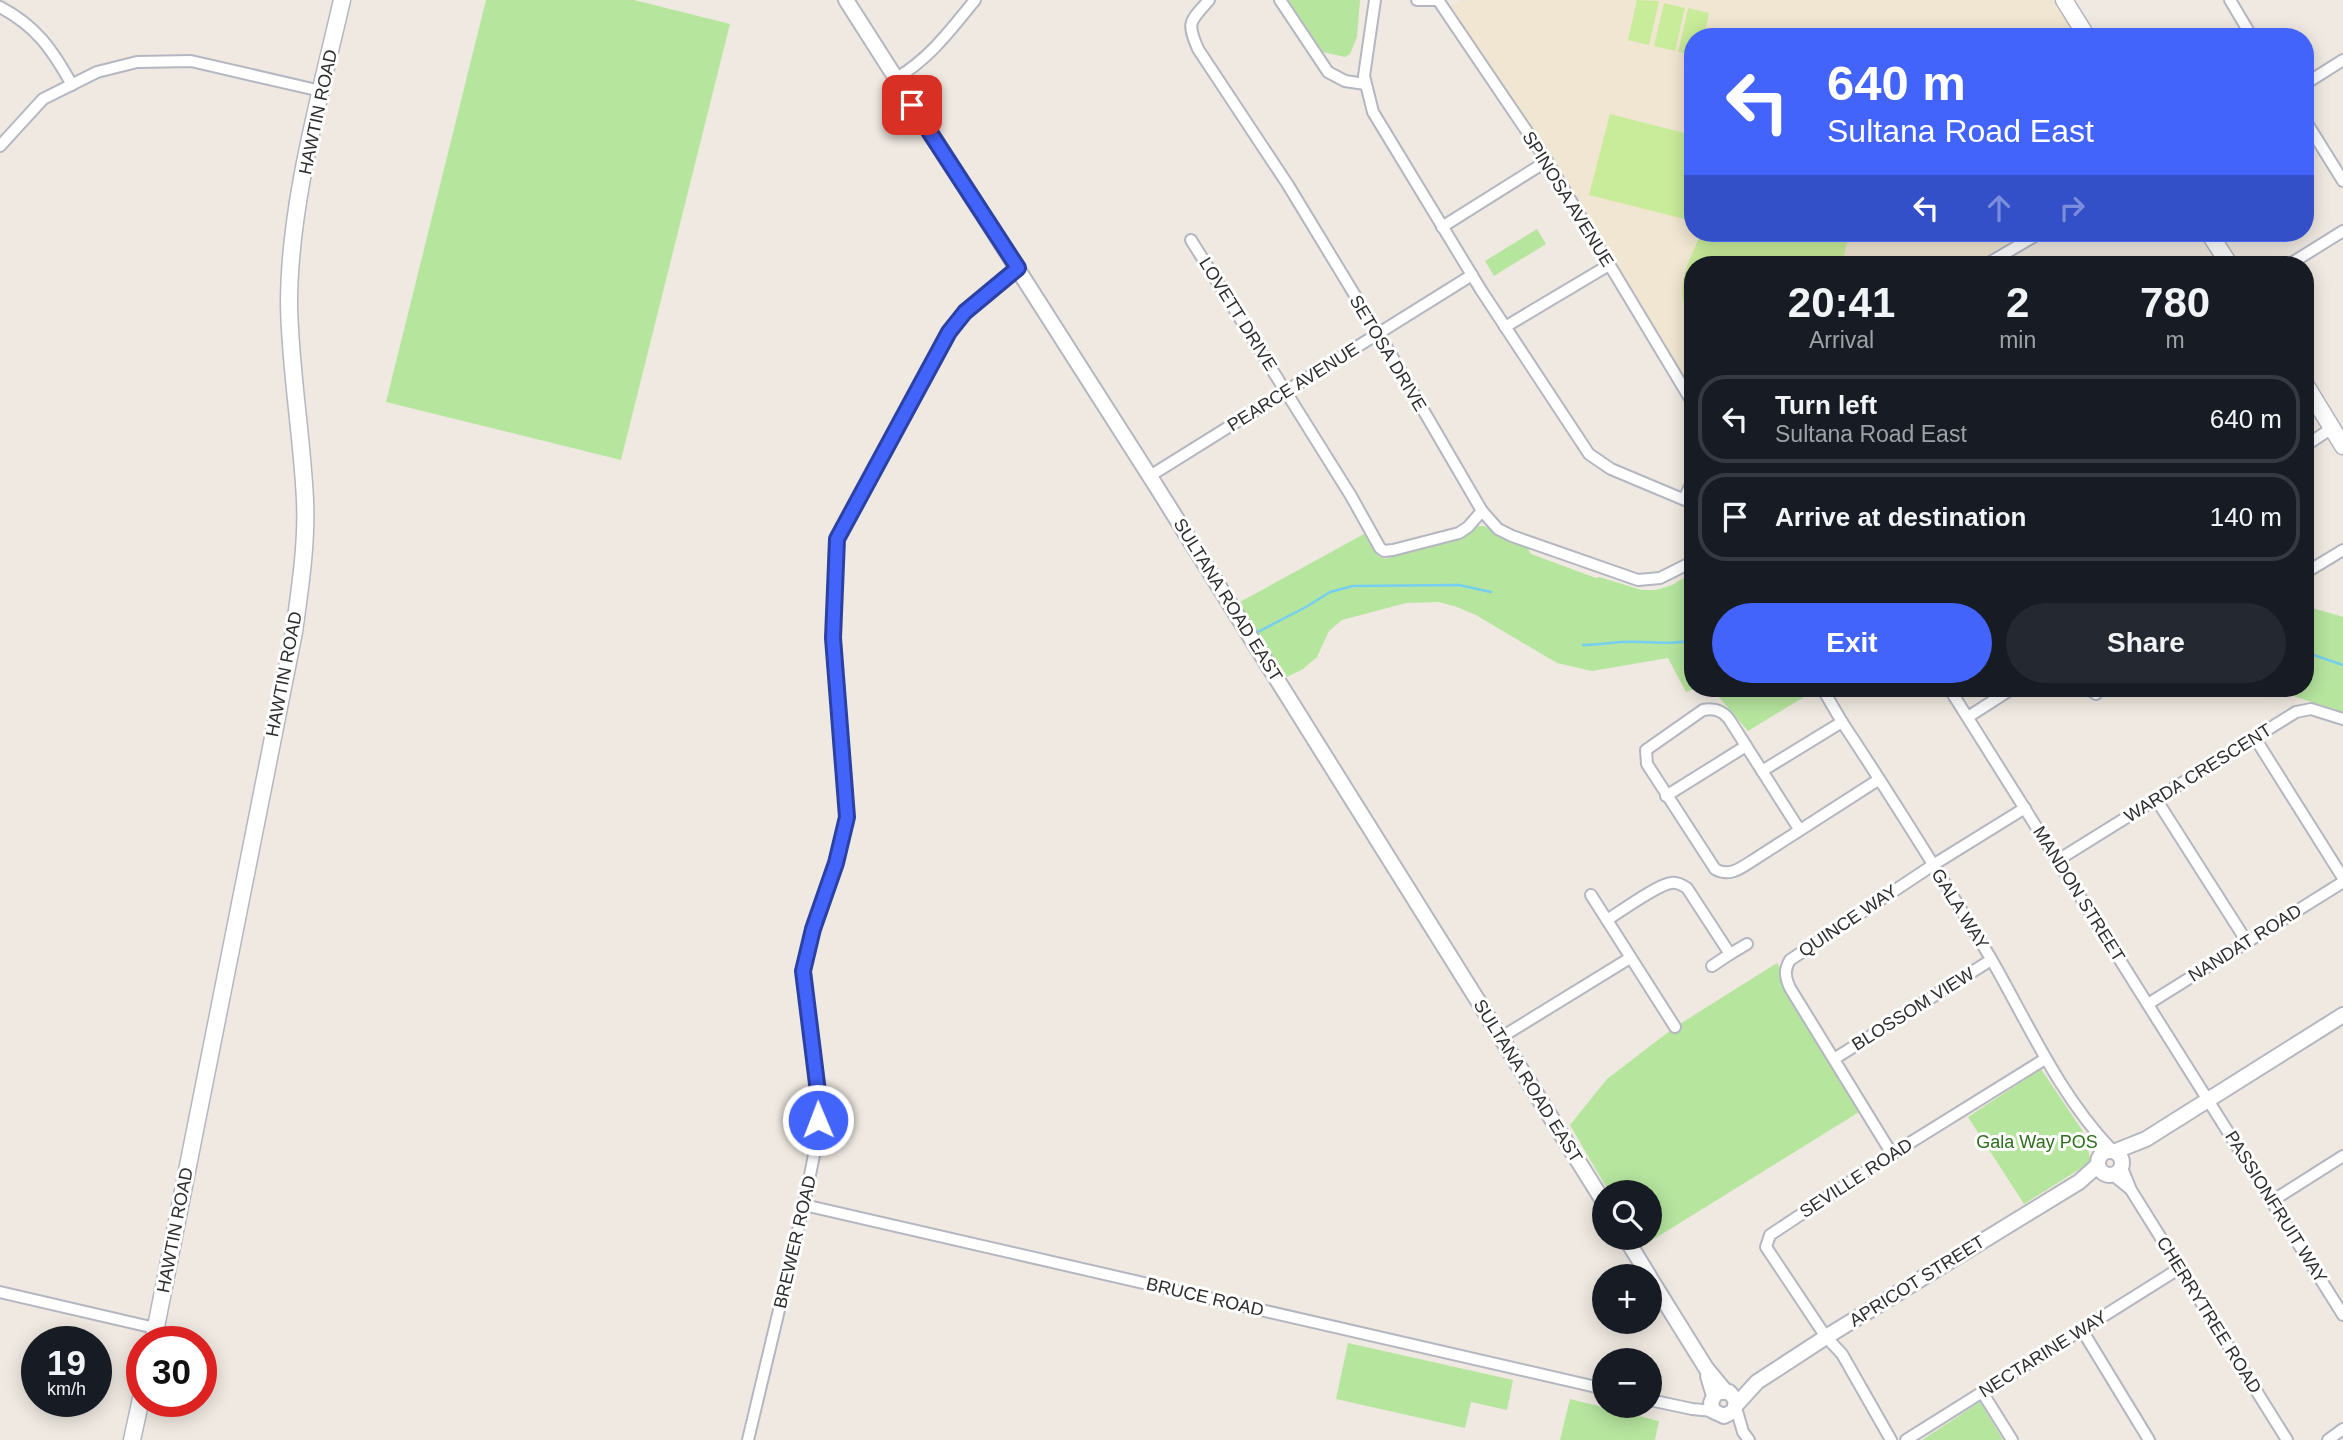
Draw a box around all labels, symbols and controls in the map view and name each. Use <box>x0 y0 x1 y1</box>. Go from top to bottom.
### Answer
street label: HAWTIN ROAD <box>295 48 341 176</box>
icon: left <box>1712 56 1803 147</box>
text: 640 m <box>1827 56 1966 110</box>
pin <box>882 75 942 135</box>
icon: arrive <box>893 86 931 124</box>
text: Sultana Road East <box>1827 113 2094 149</box>
street label: SPINOSA AVENUE <box>1518 128 1618 270</box>
icon: left <box>1907 189 1945 227</box>
icon: ahead <box>1980 189 2018 227</box>
icon: right <box>2053 189 2091 227</box>
street label: LOVETT DRIVE <box>1195 254 1281 374</box>
text: 20:41 <box>1788 279 1895 326</box>
text: 2 <box>2006 279 2029 326</box>
text: 780 <box>2140 279 2210 326</box>
street label: SETOSA DRIVE <box>1346 291 1430 415</box>
text: Arrival <box>1809 327 1874 353</box>
text: min <box>1999 327 2036 353</box>
text: m <box>2166 327 2185 353</box>
street label: PEARCE AVENUE <box>1224 339 1362 435</box>
text: Turn left <box>1775 390 1877 420</box>
icon: left <box>1716 400 1754 438</box>
text: 640 m <box>2210 404 2282 434</box>
text: Sultana Road East <box>1775 421 1967 447</box>
icon: arrive <box>1716 498 1754 536</box>
text: Arrive at destination <box>1775 502 2026 532</box>
text: 140 m <box>2210 502 2282 532</box>
street label: SULTANA ROAD EAST <box>1170 515 1286 685</box>
button: Exit <box>1712 603 1992 683</box>
button: Share <box>2006 603 2286 683</box>
street label: HAWTIN ROAD <box>262 610 306 738</box>
street label: WARDA CRESCENT <box>2121 720 2275 826</box>
street label: MANDON STREET <box>2029 823 2129 965</box>
street label: GALA WAY <box>1927 865 1993 953</box>
street label: QUINCE WAY <box>1795 881 1901 961</box>
street label: NANDAT ROAD <box>2185 900 2305 986</box>
street label: BLOSSOM VIEW <box>1848 963 1978 1055</box>
street label: SULTANA ROAD EAST <box>1470 996 1586 1166</box>
position arrow <box>781 1083 855 1157</box>
street label: PASSIONFRUIT WAY <box>2221 1127 2331 1287</box>
park label: Gala Way POS <box>1976 1132 2098 1152</box>
street label: SEVILLE ROAD <box>1796 1134 1916 1222</box>
street label: HAWTIN ROAD <box>153 1166 197 1294</box>
street label: BREWER ROAD <box>770 1173 820 1311</box>
map controls <box>1592 1180 1662 1418</box>
button: search <box>1592 1180 1662 1250</box>
street label: APRICOT STREET <box>1846 1231 1988 1331</box>
street label: CHERRYTREE ROAD <box>2153 1233 2265 1397</box>
button: + <box>1592 1264 1662 1334</box>
street label: BRUCE ROAD <box>1144 1274 1266 1320</box>
street label: NECTARINE WAY <box>1976 1307 2110 1401</box>
speed limit sign: 30 <box>126 1326 217 1417</box>
text: 19 <box>47 1343 86 1382</box>
button: − <box>1592 1348 1662 1418</box>
text: km/h <box>47 1379 86 1399</box>

